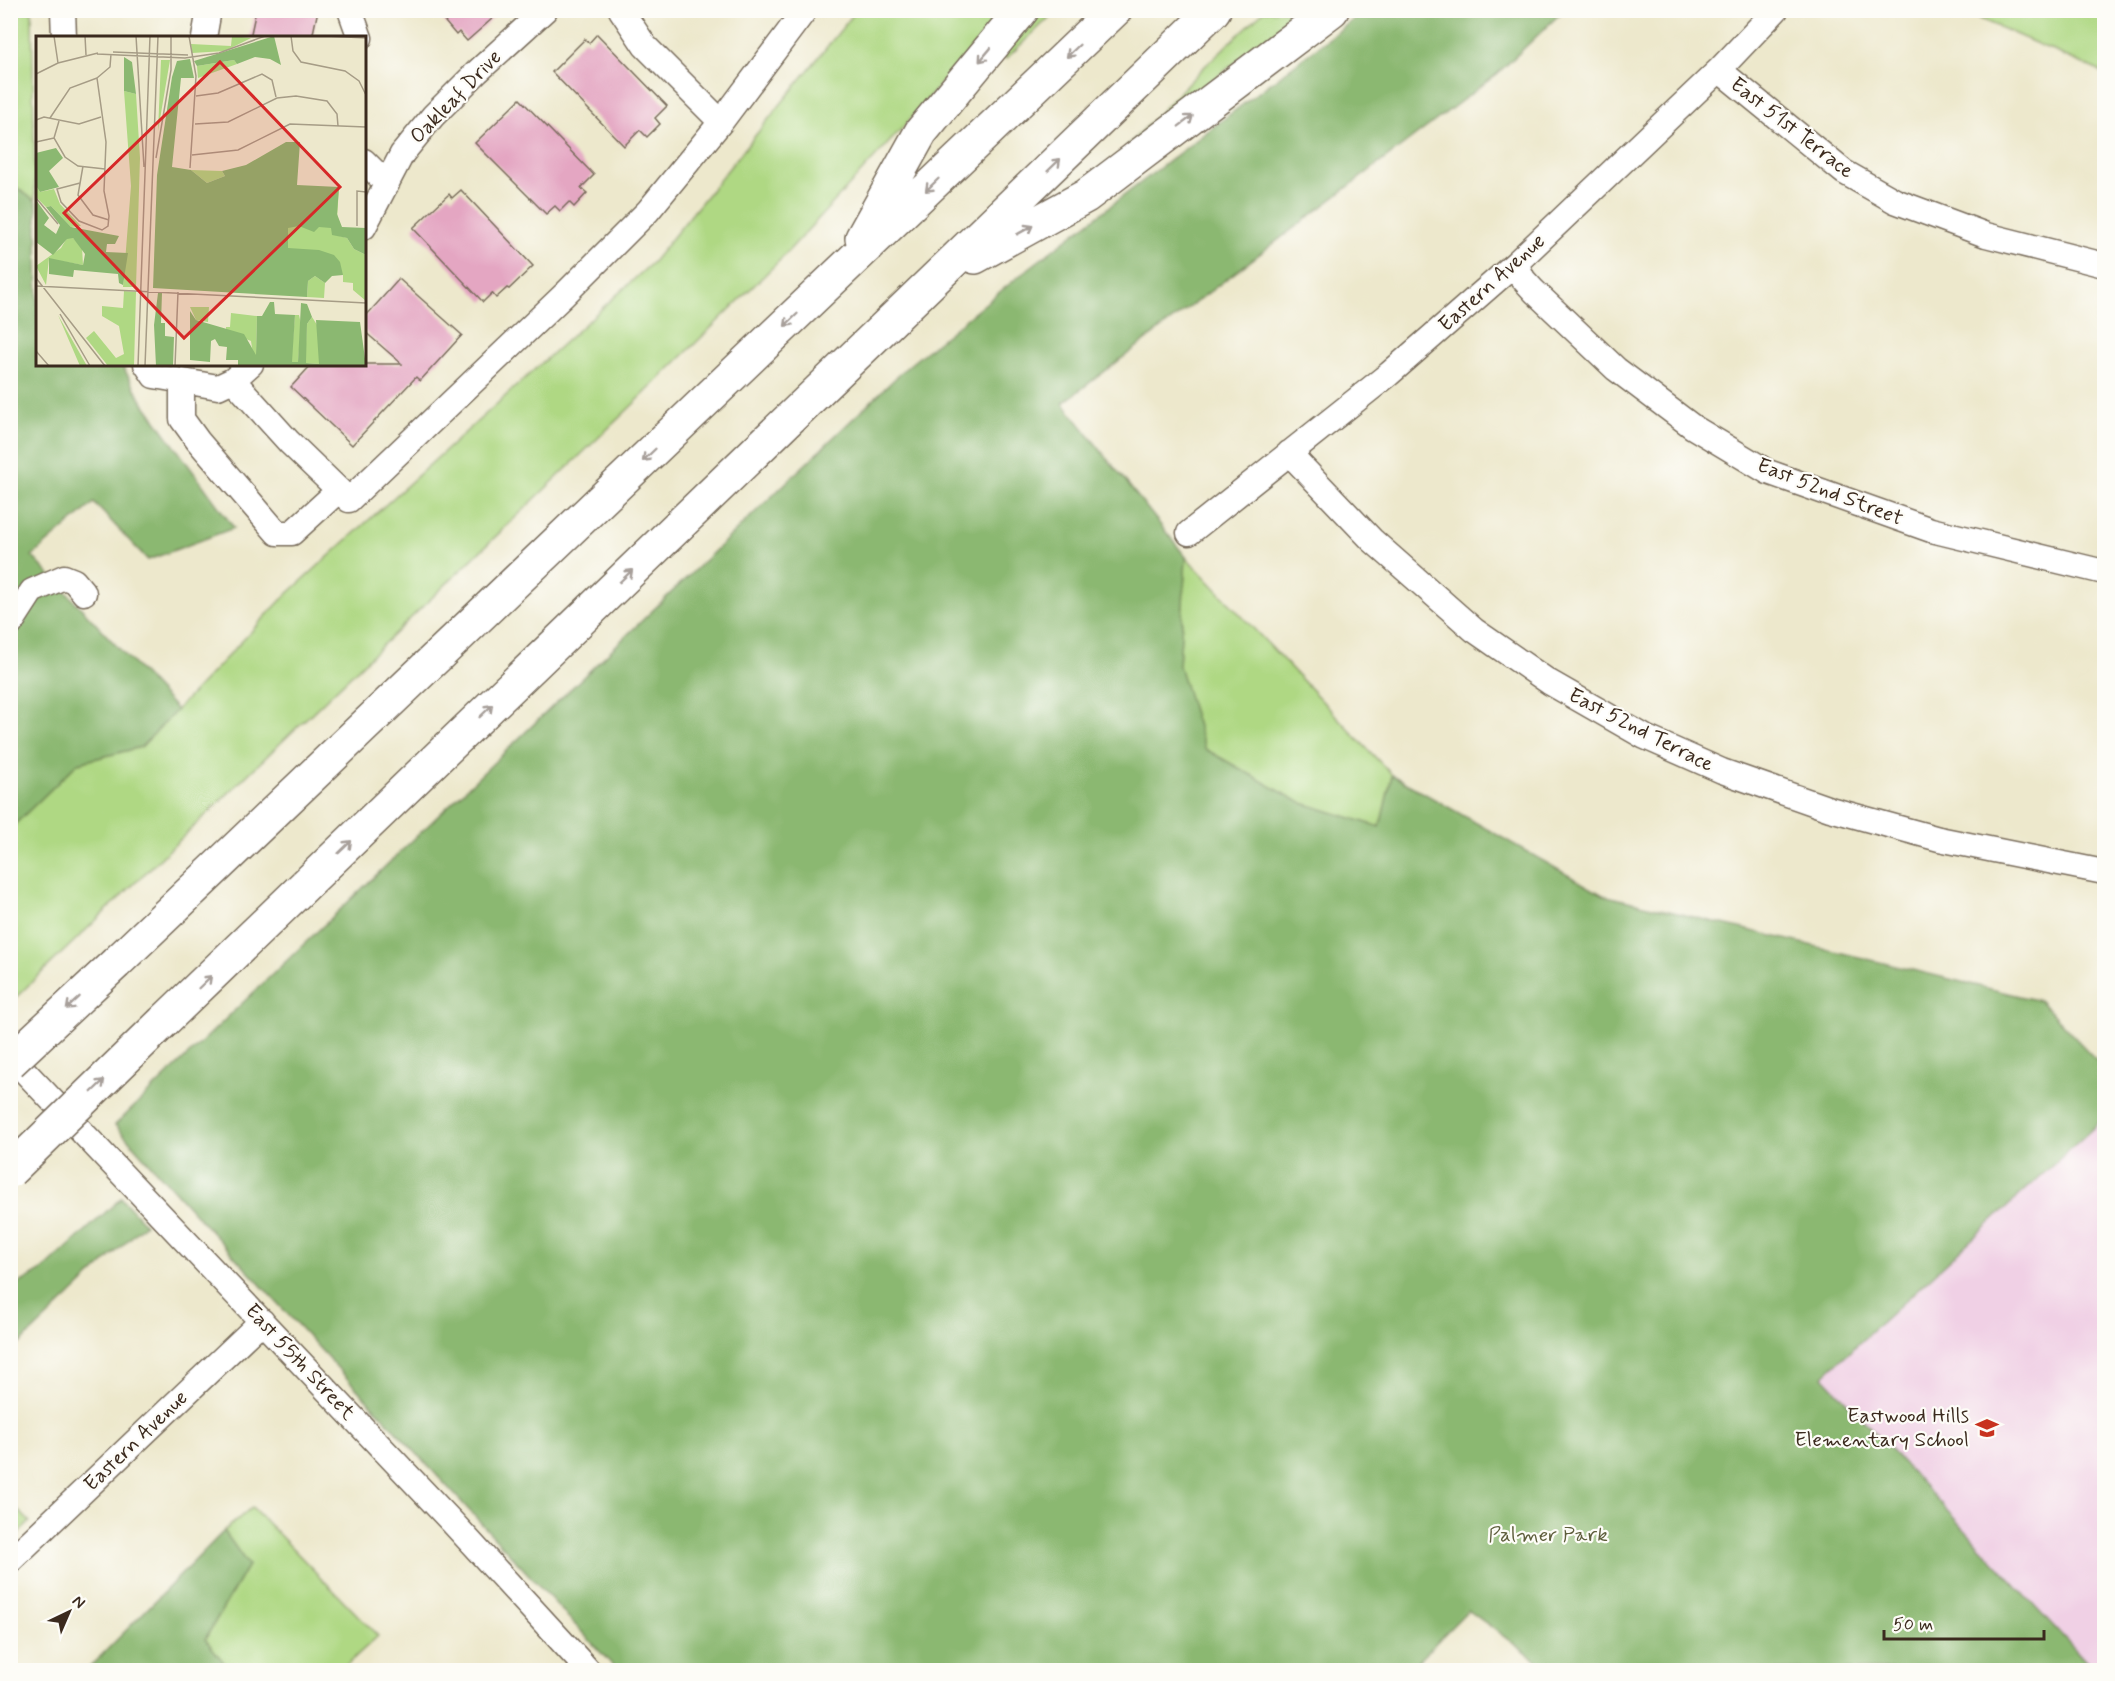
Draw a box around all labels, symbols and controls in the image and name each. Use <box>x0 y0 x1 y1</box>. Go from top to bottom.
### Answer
inset map <box>36 36 366 366</box>
street label: Oakleaf Drive <box>404 44 508 150</box>
one-way arrow <box>1065 44 1080 58</box>
one-way arrow <box>978 47 991 63</box>
street label: East 51st Terrace <box>1724 71 1860 185</box>
one-way arrow <box>1177 115 1193 127</box>
one-way arrow <box>1047 157 1062 172</box>
one-way arrow <box>924 178 939 193</box>
one-way arrow <box>1015 224 1033 235</box>
street label: Eastern Avenue <box>1433 228 1551 338</box>
one-way arrow <box>783 313 798 327</box>
one-way arrow <box>642 447 657 462</box>
street label: East 52nd Street <box>1753 451 1907 533</box>
one-way arrow <box>619 569 634 584</box>
street label: East 52nd Terrace <box>1564 681 1719 779</box>
one-way arrow <box>478 704 493 719</box>
one-way arrow <box>338 839 353 854</box>
one-way arrow <box>197 975 212 989</box>
one-way arrow <box>66 996 81 1010</box>
one-way arrow <box>90 1078 105 1093</box>
street label: East 55th Street <box>239 1298 362 1427</box>
street label: Eastern Avenue <box>78 1384 194 1498</box>
place label: Eastwood Hills Elementary School <box>1794 1402 1969 1454</box>
school or university icon: Eastwood Hills Elementary School <box>1974 1415 2000 1441</box>
park label: Palmer Park <box>1488 1521 1608 1549</box>
north arrow <box>39 1582 99 1642</box>
text: N <box>67 1591 90 1614</box>
scale bar <box>1884 1603 2044 1641</box>
text: 50 m <box>1893 1613 1933 1637</box>

